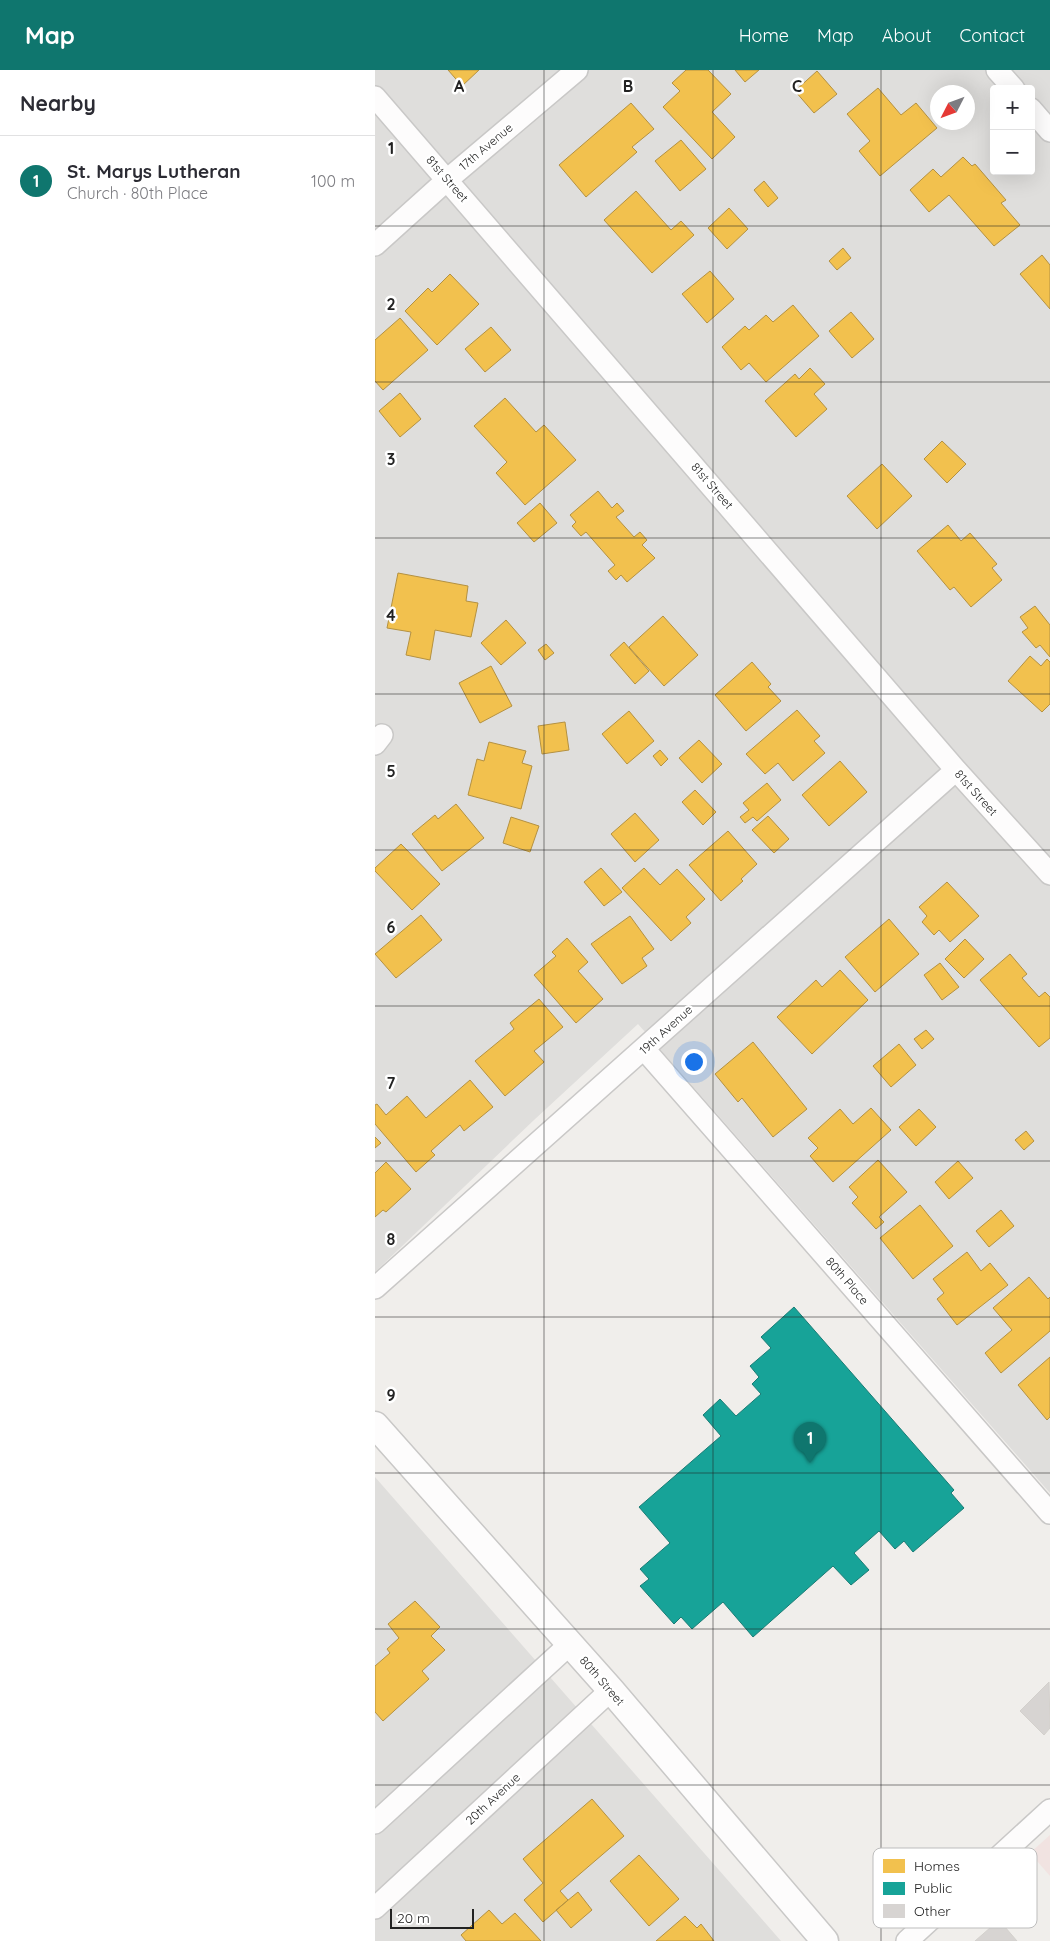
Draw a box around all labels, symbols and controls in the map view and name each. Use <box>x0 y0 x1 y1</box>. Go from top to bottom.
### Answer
text: Map <box>25 20 75 50</box>
text: Home <box>739 24 789 47</box>
text: Map <box>817 24 854 47</box>
text: About <box>882 24 932 47</box>
text: Contact <box>960 24 1025 47</box>
text: A <box>454 76 465 96</box>
text: B <box>623 76 633 96</box>
text: C <box>792 76 802 96</box>
north arrow <box>930 85 975 130</box>
map controls <box>990 85 1035 175</box>
button: + <box>990 85 1035 130</box>
text: Nearby <box>20 90 96 116</box>
street label: 17th Avenue <box>456 120 516 174</box>
button: − <box>990 130 1035 175</box>
text: 1 <box>388 138 394 158</box>
street label: 81st Street <box>423 152 472 205</box>
text: St. Marys Lutheran <box>67 159 241 183</box>
text: 1 <box>33 171 39 191</box>
text: 100 m <box>311 171 355 191</box>
text: Church · 80th Place <box>67 183 208 203</box>
text: 2 <box>386 294 396 314</box>
text: 3 <box>387 449 395 469</box>
street label: 81st Street <box>688 459 737 512</box>
text: 4 <box>386 605 396 625</box>
text: 5 <box>386 761 396 781</box>
street label: 81st Street <box>952 767 1001 819</box>
text: 6 <box>387 917 396 937</box>
street label: 19th Avenue <box>636 1002 695 1057</box>
your location <box>681 1049 707 1075</box>
text: 7 <box>387 1073 396 1093</box>
text: 8 <box>387 1229 396 1249</box>
street label: 80th Place <box>823 1254 872 1308</box>
text: 9 <box>386 1385 396 1405</box>
pin: 1 <box>794 1422 826 1463</box>
street label: 80th Street <box>577 1653 628 1708</box>
street label: 20th Avenue <box>462 1769 523 1828</box>
legend <box>873 1848 1037 1928</box>
text: Homes <box>914 1857 960 1875</box>
text: Public <box>914 1879 952 1897</box>
text: Other <box>914 1902 951 1920</box>
scale bar <box>390 1906 474 1929</box>
text: 20 m <box>397 1909 430 1927</box>

